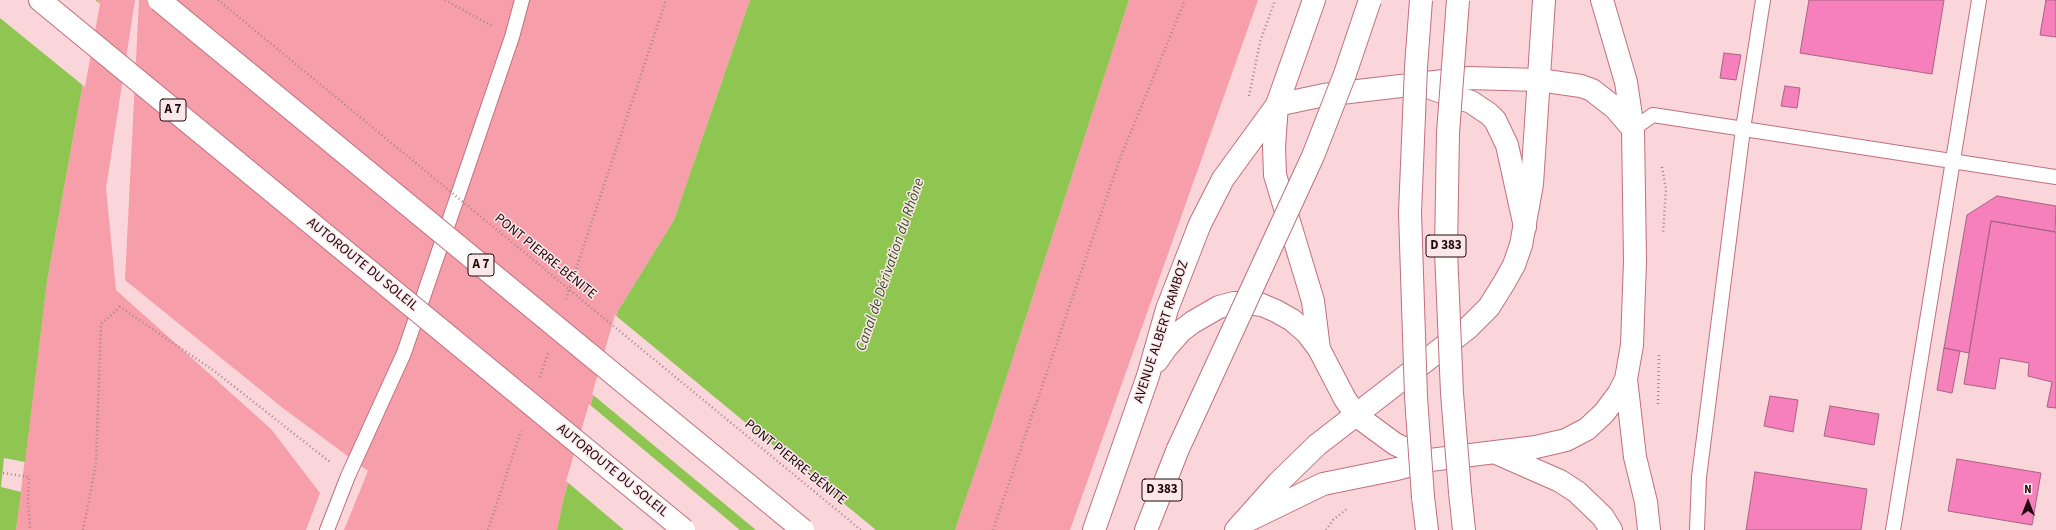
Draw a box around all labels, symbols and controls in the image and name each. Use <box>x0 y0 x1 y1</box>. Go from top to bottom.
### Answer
road number: A 7 <box>160 99 186 121</box>
water label: Canal de Dérivation du Rhône <box>853 176 929 354</box>
street label: PONT PIERRE-BÉNITE <box>491 211 599 303</box>
street label: AUTOROUTE DU SOLEIL <box>303 215 421 315</box>
road number: D 383 <box>1426 235 1466 257</box>
road number: A 7 <box>468 254 494 276</box>
street label: AVENUE ALBERT RAMBOZ <box>1131 259 1193 405</box>
street label: PONT PIERRE-BÉNITE <box>741 417 849 509</box>
street label: AUTOROUTE DU SOLEIL <box>553 421 671 521</box>
road number: D 383 <box>1142 479 1182 501</box>
north arrow <box>2008 482 2048 522</box>
text: N <box>2024 482 2032 497</box>

